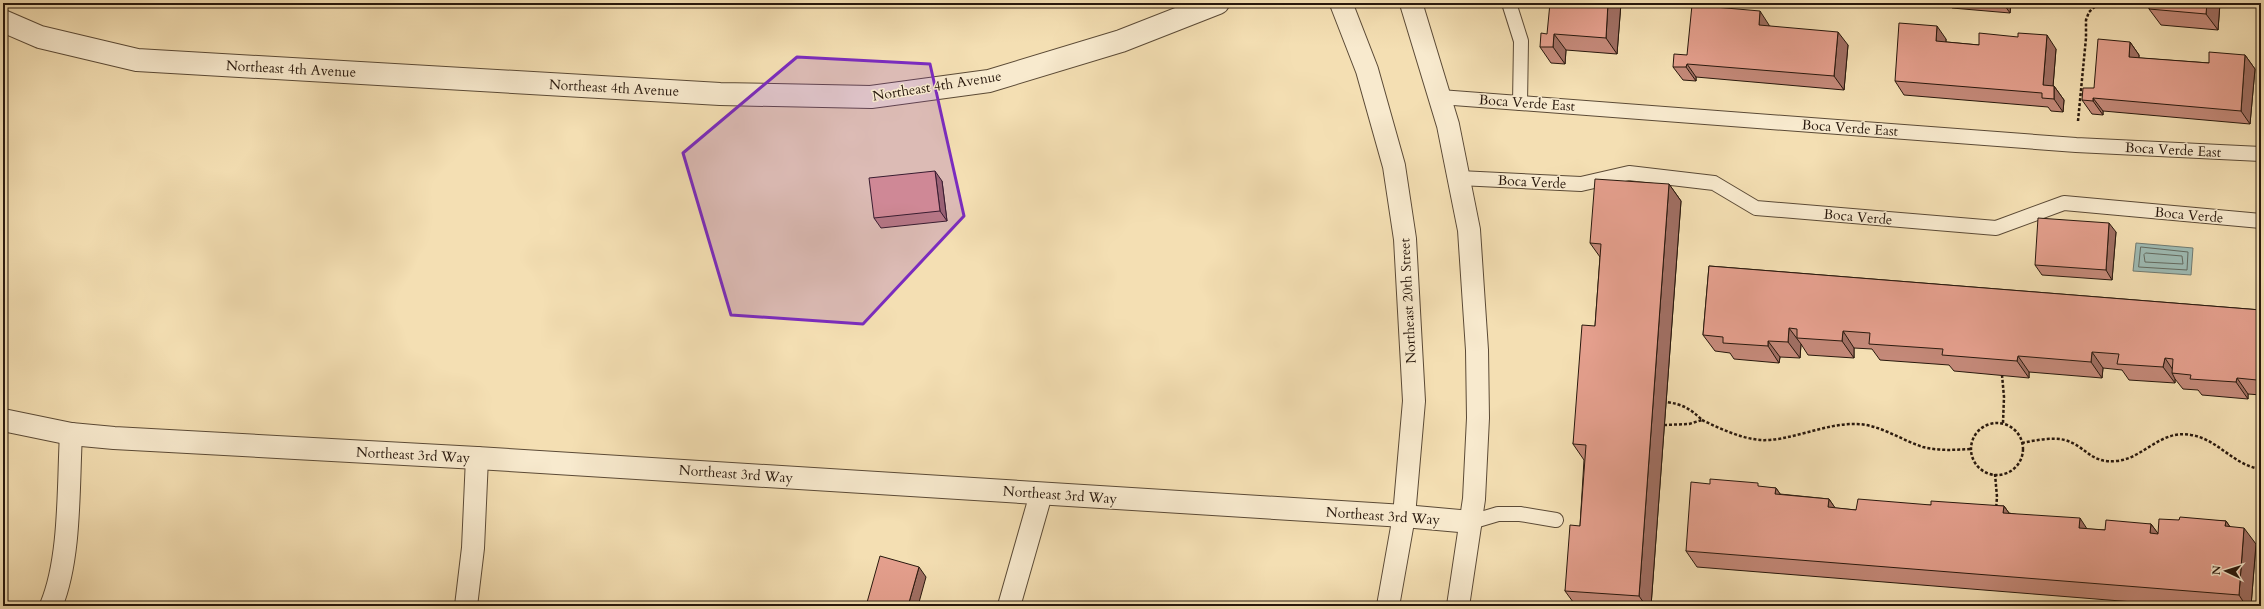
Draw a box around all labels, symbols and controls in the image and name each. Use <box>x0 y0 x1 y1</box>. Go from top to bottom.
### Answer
street label: Northeast 4th Avenue <box>225 56 357 82</box>
street label: Northeast 4th Avenue <box>871 66 1003 106</box>
street label: Northeast 4th Avenue <box>548 75 680 101</box>
street label: Boca Verde East <box>1478 90 1576 116</box>
street label: Boca Verde East <box>1801 115 1899 141</box>
street label: Boca Verde East <box>2124 138 2222 162</box>
street label: Boca Verde <box>1497 171 1567 193</box>
street label: Boca Verde <box>2154 203 2224 227</box>
street label: Boca Verde <box>1823 205 1893 229</box>
street label: Northeast 20th Street <box>1395 237 1421 364</box>
street label: Northeast 3rd Way <box>355 443 471 468</box>
street label: Northeast 3rd Way <box>678 461 794 488</box>
street label: Northeast 3rd Way <box>1002 482 1118 509</box>
street label: Northeast 3rd Way <box>1325 503 1441 530</box>
north arrow <box>2206 551 2246 591</box>
text: N <box>2209 565 2224 576</box>

